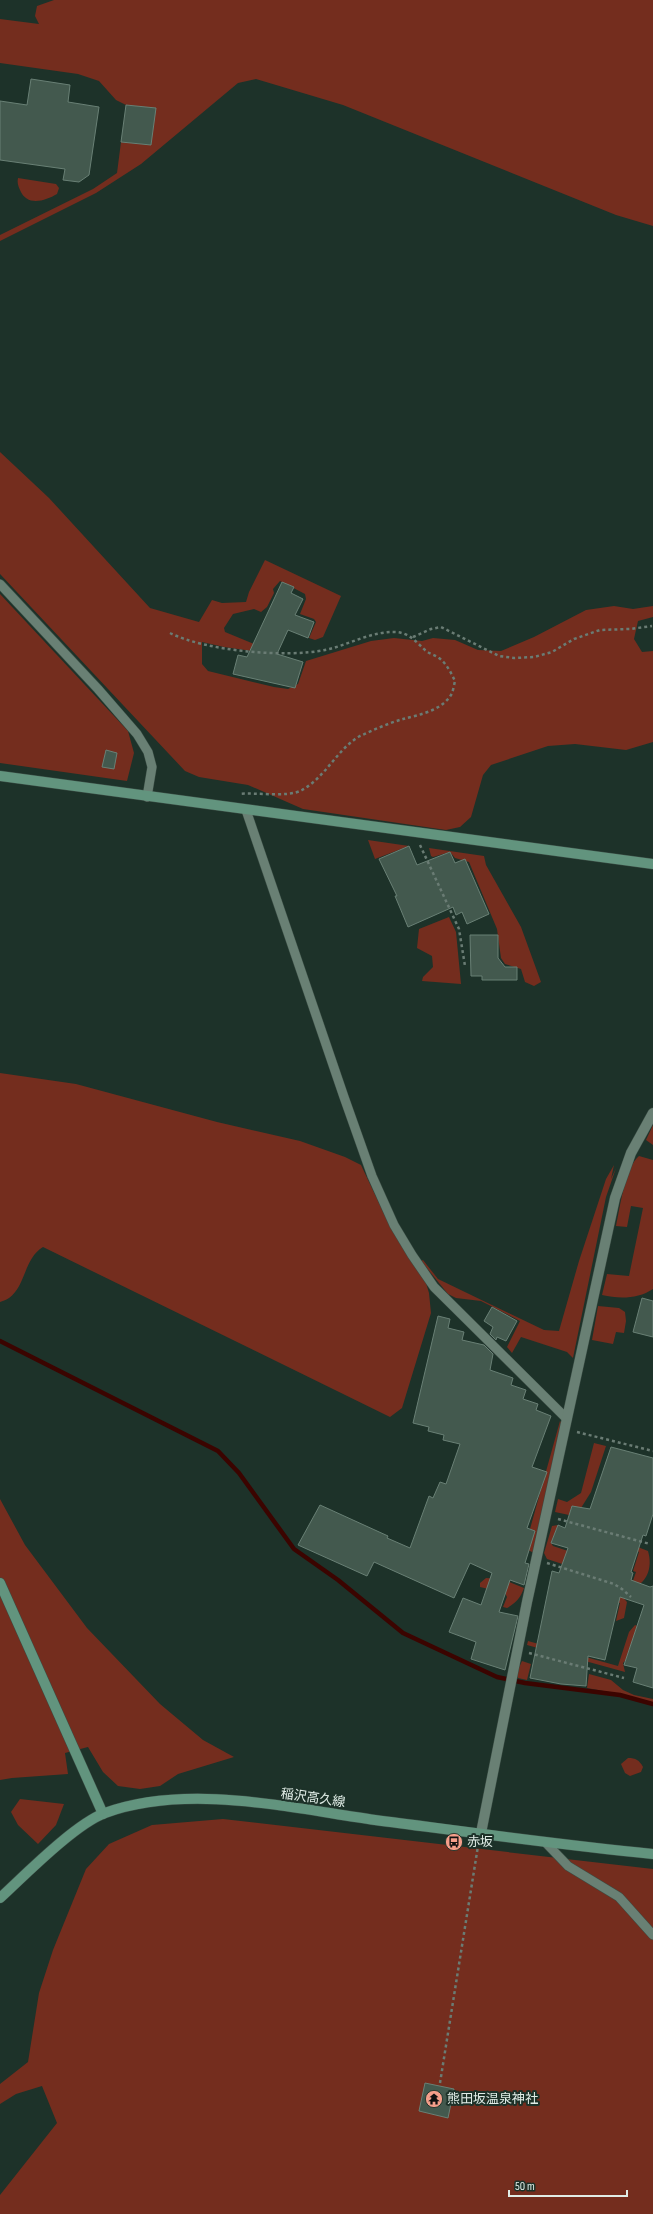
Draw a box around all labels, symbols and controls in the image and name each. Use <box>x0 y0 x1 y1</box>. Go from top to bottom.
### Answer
street label: 稲沢高久線 <box>280 1786 346 1810</box>
bus stop icon: 赤坂 <box>444 1832 464 1852</box>
place label: 赤坂 <box>467 1834 493 1850</box>
temple icon: 熊田坂温泉神社 <box>424 2089 444 2109</box>
place label: 熊田坂温泉神社 <box>447 2091 538 2107</box>
scale bar <box>509 2172 627 2198</box>
text: 50 m <box>515 2179 535 2194</box>

